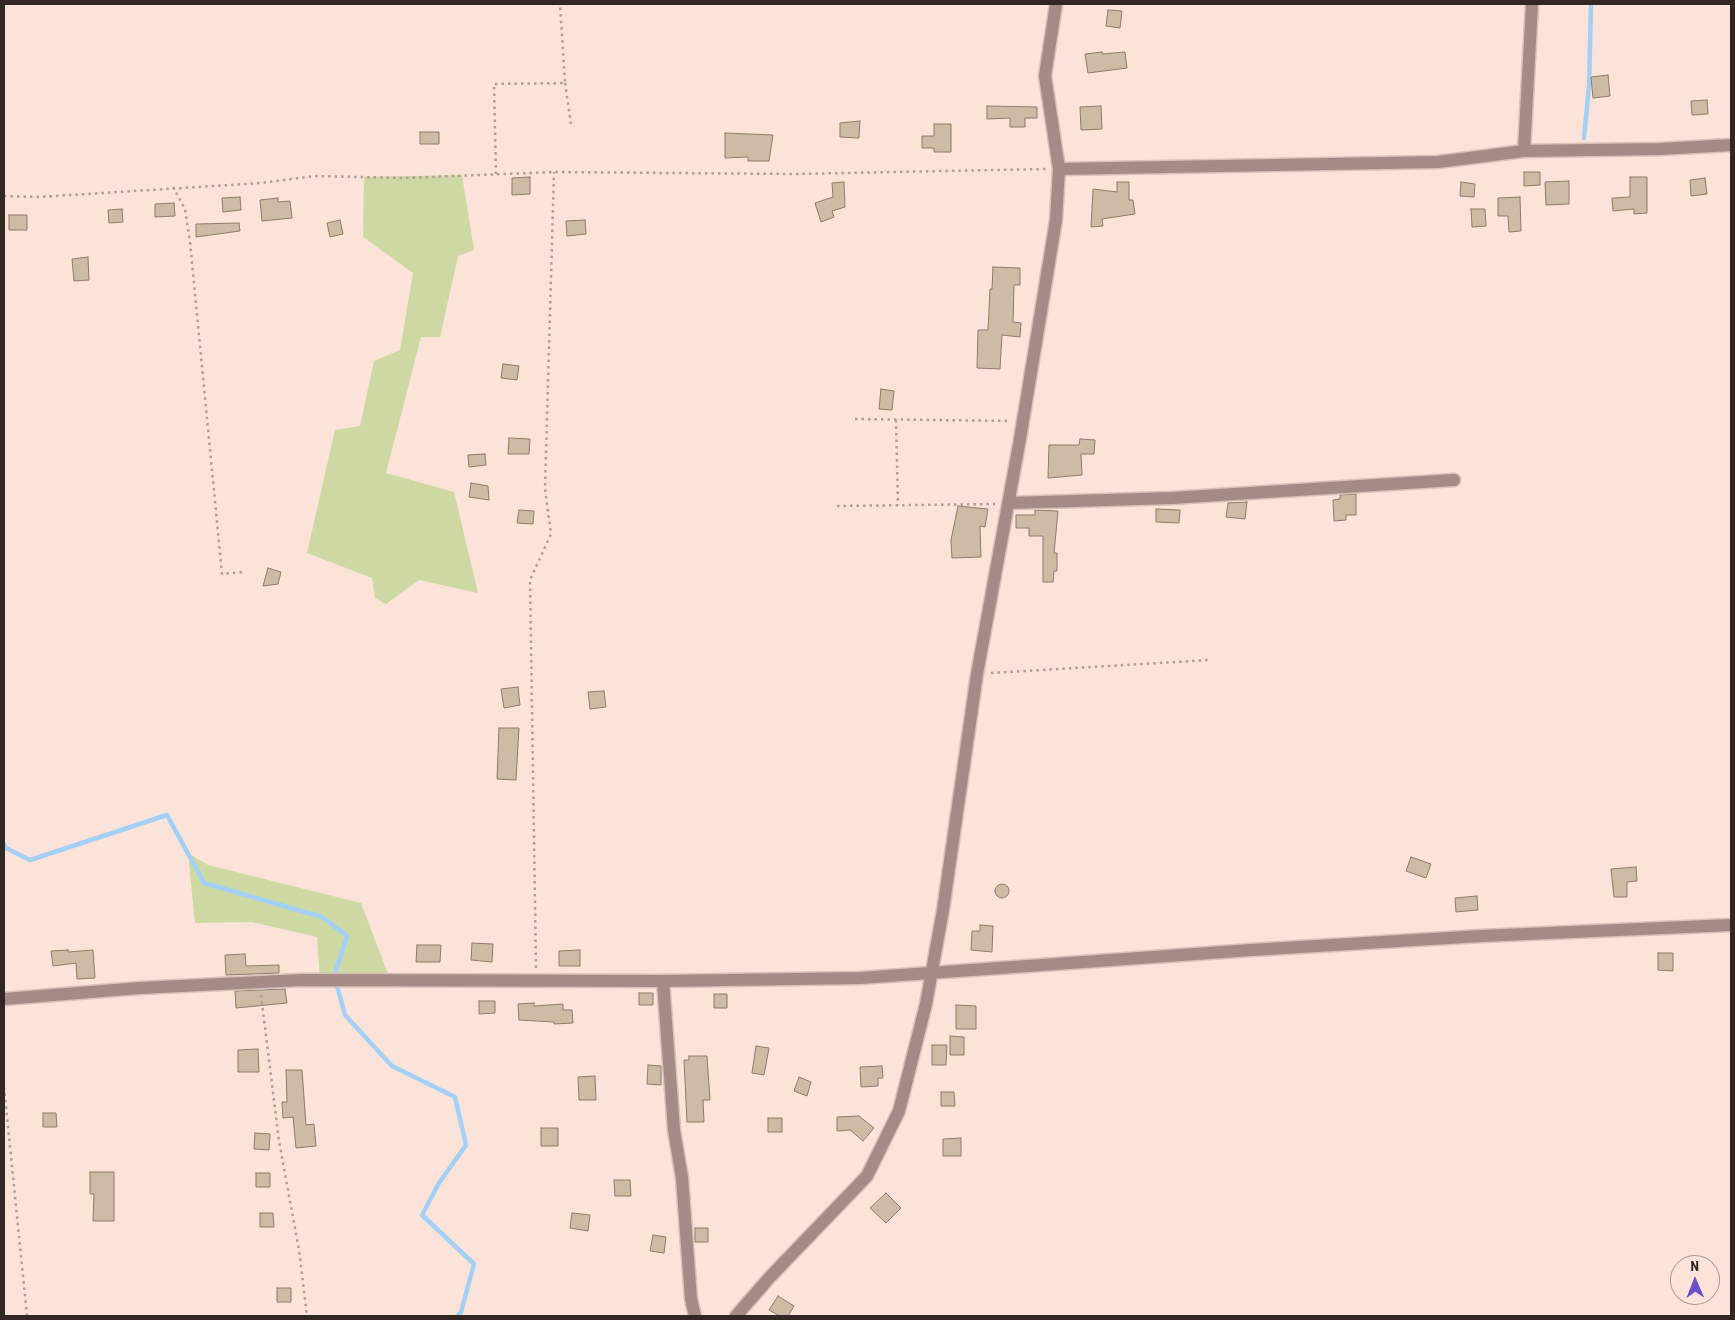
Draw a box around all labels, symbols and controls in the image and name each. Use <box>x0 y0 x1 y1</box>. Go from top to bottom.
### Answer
north arrow <box>1670 1255 1720 1305</box>
text: N <box>1690 1258 1699 1274</box>

